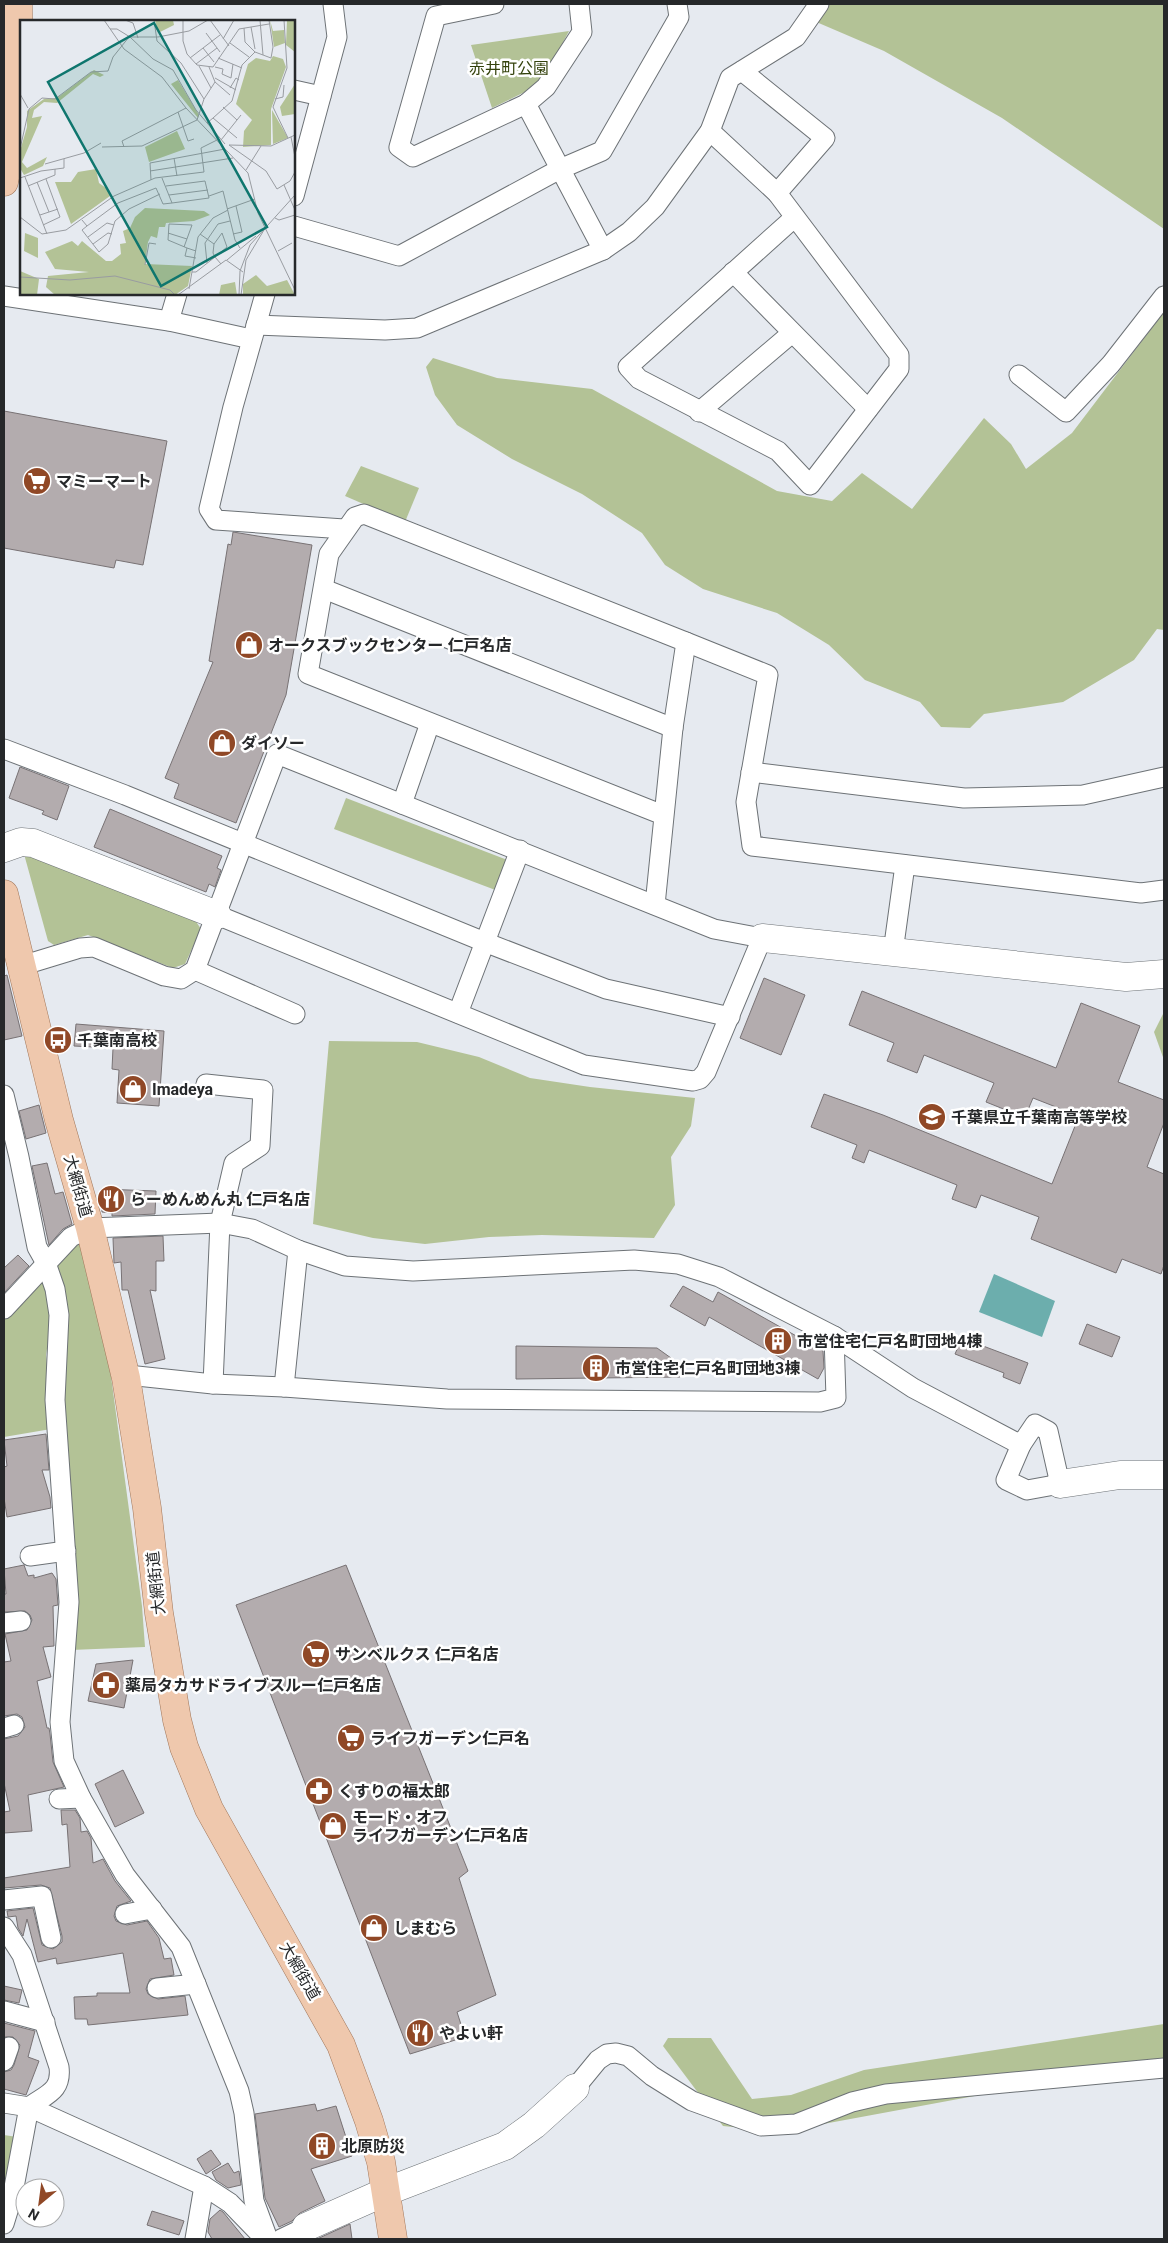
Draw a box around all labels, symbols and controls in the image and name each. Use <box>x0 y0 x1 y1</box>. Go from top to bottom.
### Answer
inset map <box>20 20 295 295</box>
park label: 赤井町公園 <box>469 59 549 78</box>
supermarket icon: マミーマート <box>22 466 52 496</box>
place label: マミーマート <box>56 472 152 491</box>
shop icon: オークスブックセンター 仁戸名店 <box>234 630 264 660</box>
place label: オークスブックセンター 仁戸名店 <box>268 636 512 655</box>
shop icon: ダイソー <box>207 728 237 758</box>
place label: ダイソー <box>241 734 305 753</box>
bus stop icon: 千葉南高校 <box>43 1025 73 1055</box>
place label: 千葉南高校 <box>77 1031 157 1050</box>
shop icon: Imadeya <box>118 1074 148 1104</box>
place label: Imadeya <box>152 1080 214 1099</box>
school or university icon: 千葉県立千葉南高等学校 <box>917 1102 947 1132</box>
place label: 千葉県立千葉南高等学校 <box>951 1108 1127 1127</box>
street label: 大網街道 <box>60 1153 96 1219</box>
restaurant icon: らーめんめん丸 仁戸名店 <box>96 1184 126 1214</box>
place label: らーめんめん丸 仁戸名店 <box>130 1190 310 1209</box>
building icon: 市営住宅仁戸名町団地4棟 <box>763 1326 793 1356</box>
place label: 市営住宅仁戸名町団地4棟 <box>797 1332 982 1351</box>
building icon: 市営住宅仁戸名町団地3棟 <box>581 1353 611 1383</box>
place label: 市営住宅仁戸名町団地3棟 <box>615 1359 800 1378</box>
street label: 大網街道 <box>143 1550 169 1616</box>
supermarket icon: サンベルクス 仁戸名店 <box>301 1639 331 1669</box>
place label: サンベルクス 仁戸名店 <box>335 1645 499 1664</box>
pharmacy icon: 薬局タカサドライブスルー仁戸名店 <box>91 1670 121 1700</box>
place label: 薬局タカサドライブスルー仁戸名店 <box>125 1676 381 1695</box>
supermarket icon: ライフガーデン仁戸名 <box>336 1723 366 1753</box>
place label: ライフガーデン仁戸名 <box>370 1729 530 1748</box>
pharmacy icon: くすりの福太郎 <box>304 1776 334 1806</box>
place label: くすりの福太郎 <box>338 1782 450 1801</box>
place label: モード・オフ ライフガーデン仁戸名店 <box>352 1808 528 1845</box>
shop icon: モード・オフ ライフガーデン仁戸名店 <box>318 1811 348 1841</box>
shop icon: しまむら <box>359 1913 389 1943</box>
place label: しまむら <box>393 1919 457 1938</box>
street label: 大網街道 <box>276 1939 324 2003</box>
restaurant icon: やよい軒 <box>405 2018 435 2048</box>
place label: やよい軒 <box>439 2024 503 2043</box>
building icon: 北原防災 <box>307 2131 337 2161</box>
place label: 北原防災 <box>341 2137 405 2156</box>
north arrow <box>15 2178 65 2228</box>
text: N <box>25 2205 42 2224</box>

